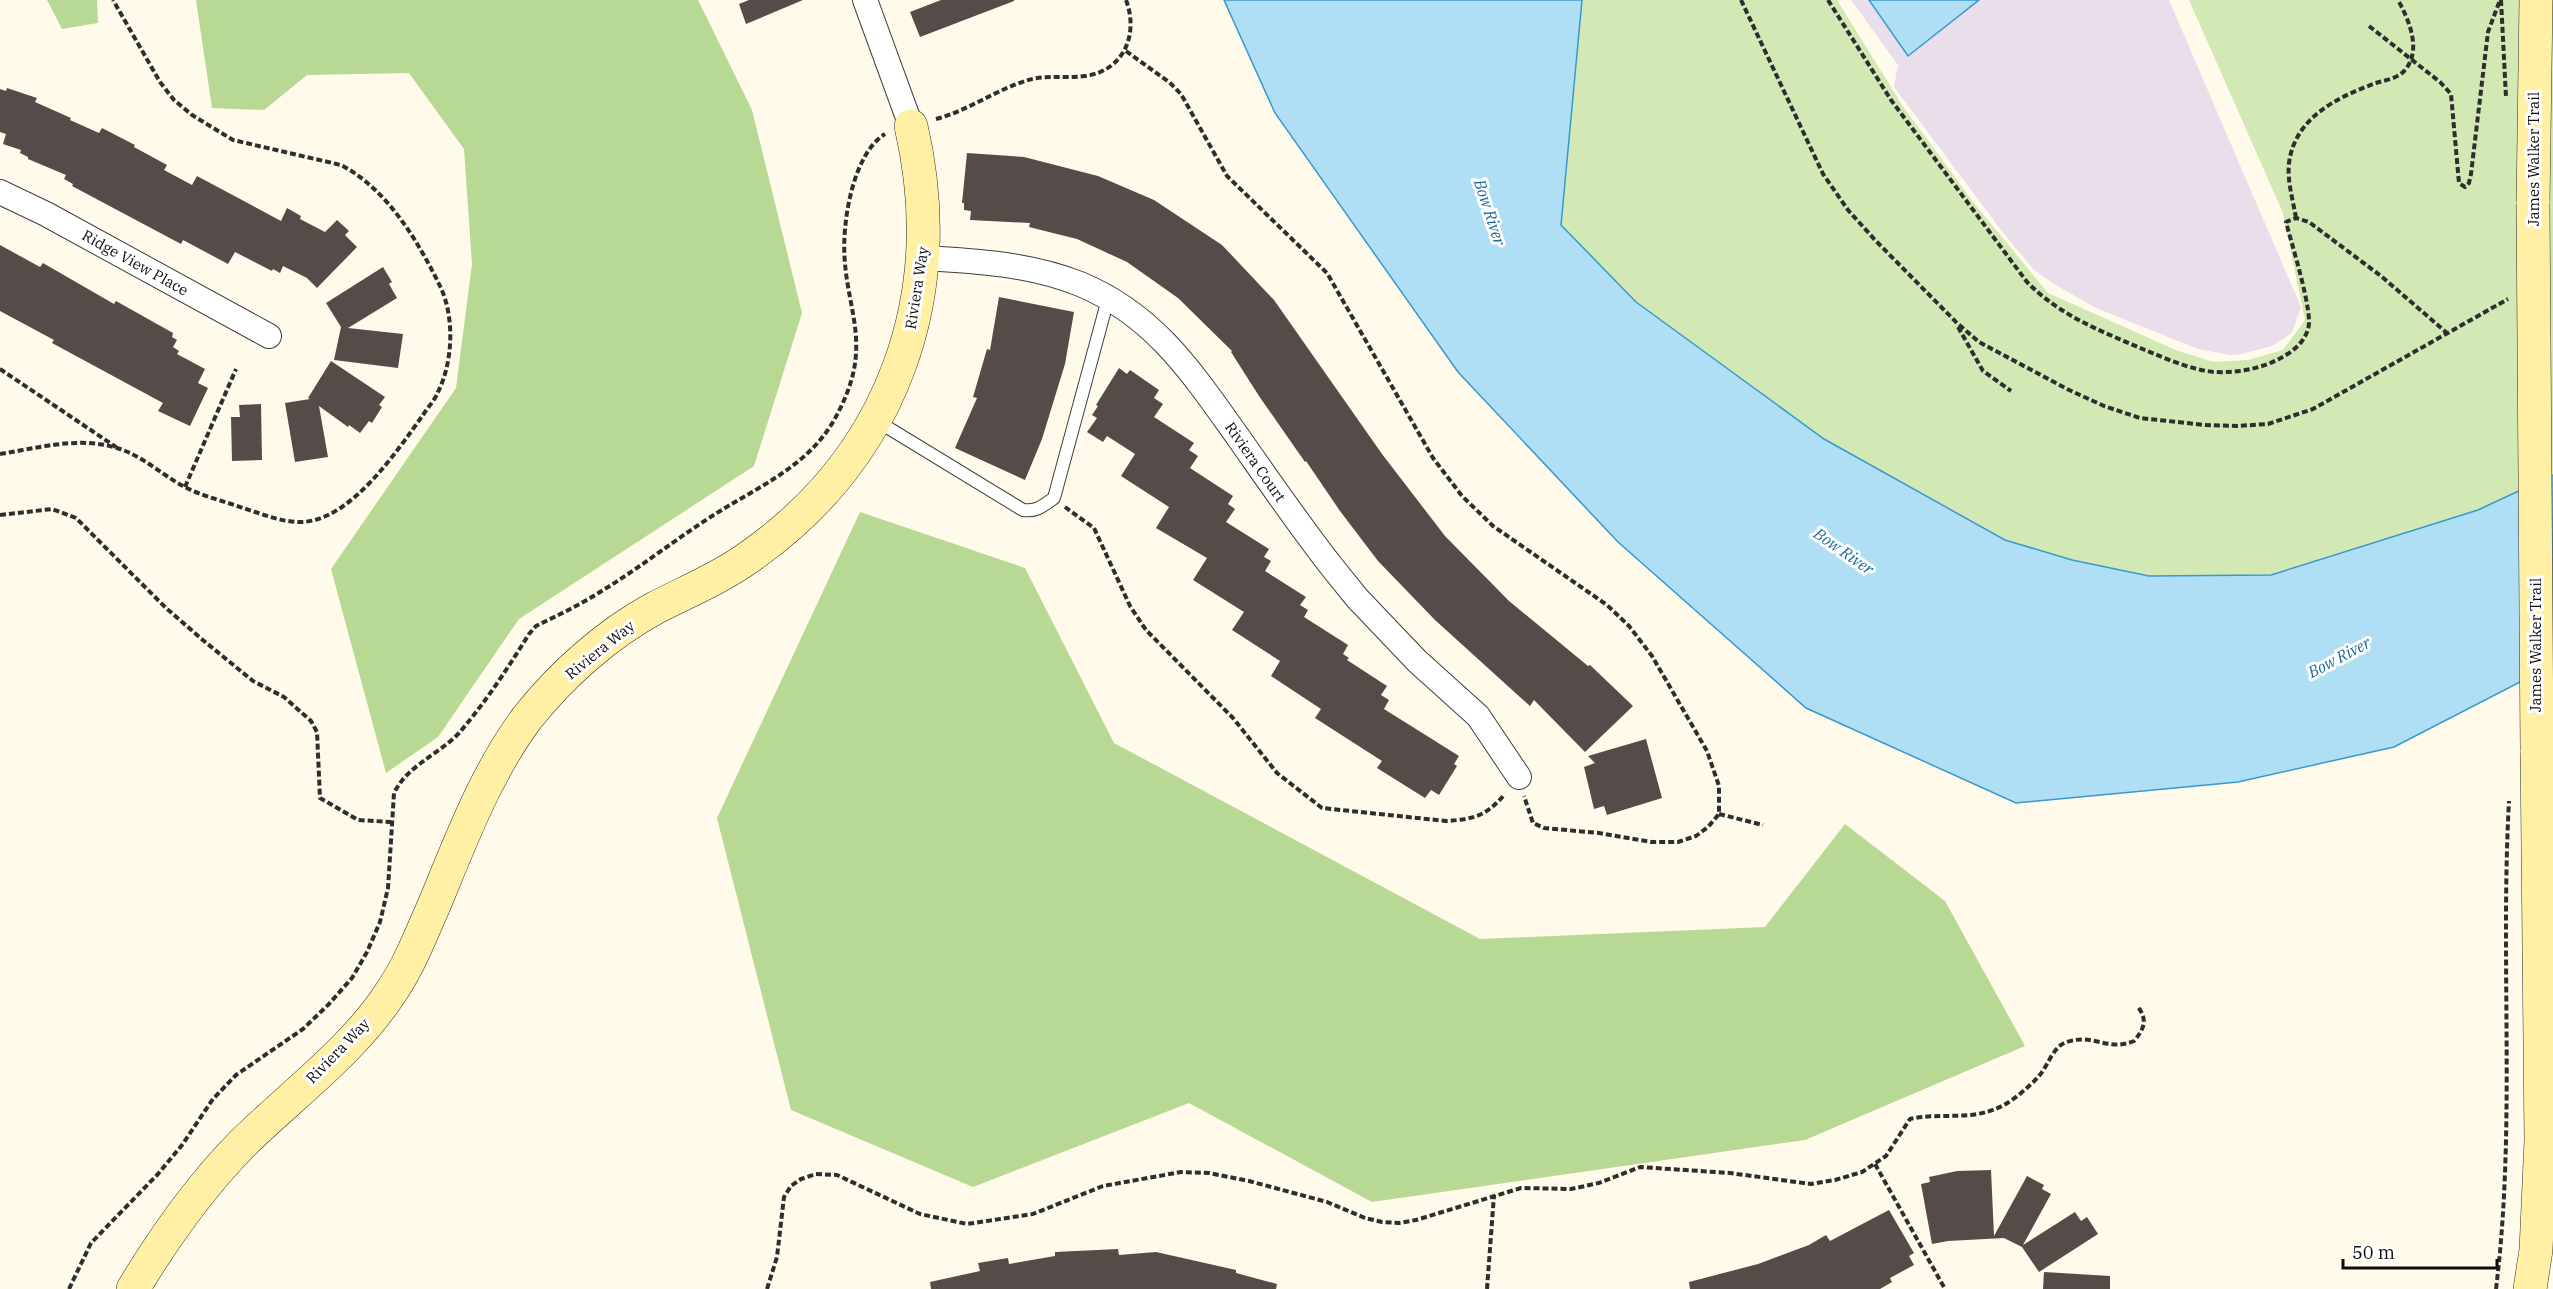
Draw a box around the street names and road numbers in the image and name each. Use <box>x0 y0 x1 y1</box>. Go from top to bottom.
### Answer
street label: James Walker Trail <box>2524 92 2543 226</box>
street label: Ridge View Place <box>79 225 192 300</box>
street label: Riviera Way <box>901 245 932 331</box>
street label: Riviera Court <box>1221 418 1290 505</box>
street label: James Walker Trail <box>2526 578 2545 712</box>
street label: Riviera Way <box>561 616 638 683</box>
street label: Riviera Way <box>302 1014 374 1087</box>

